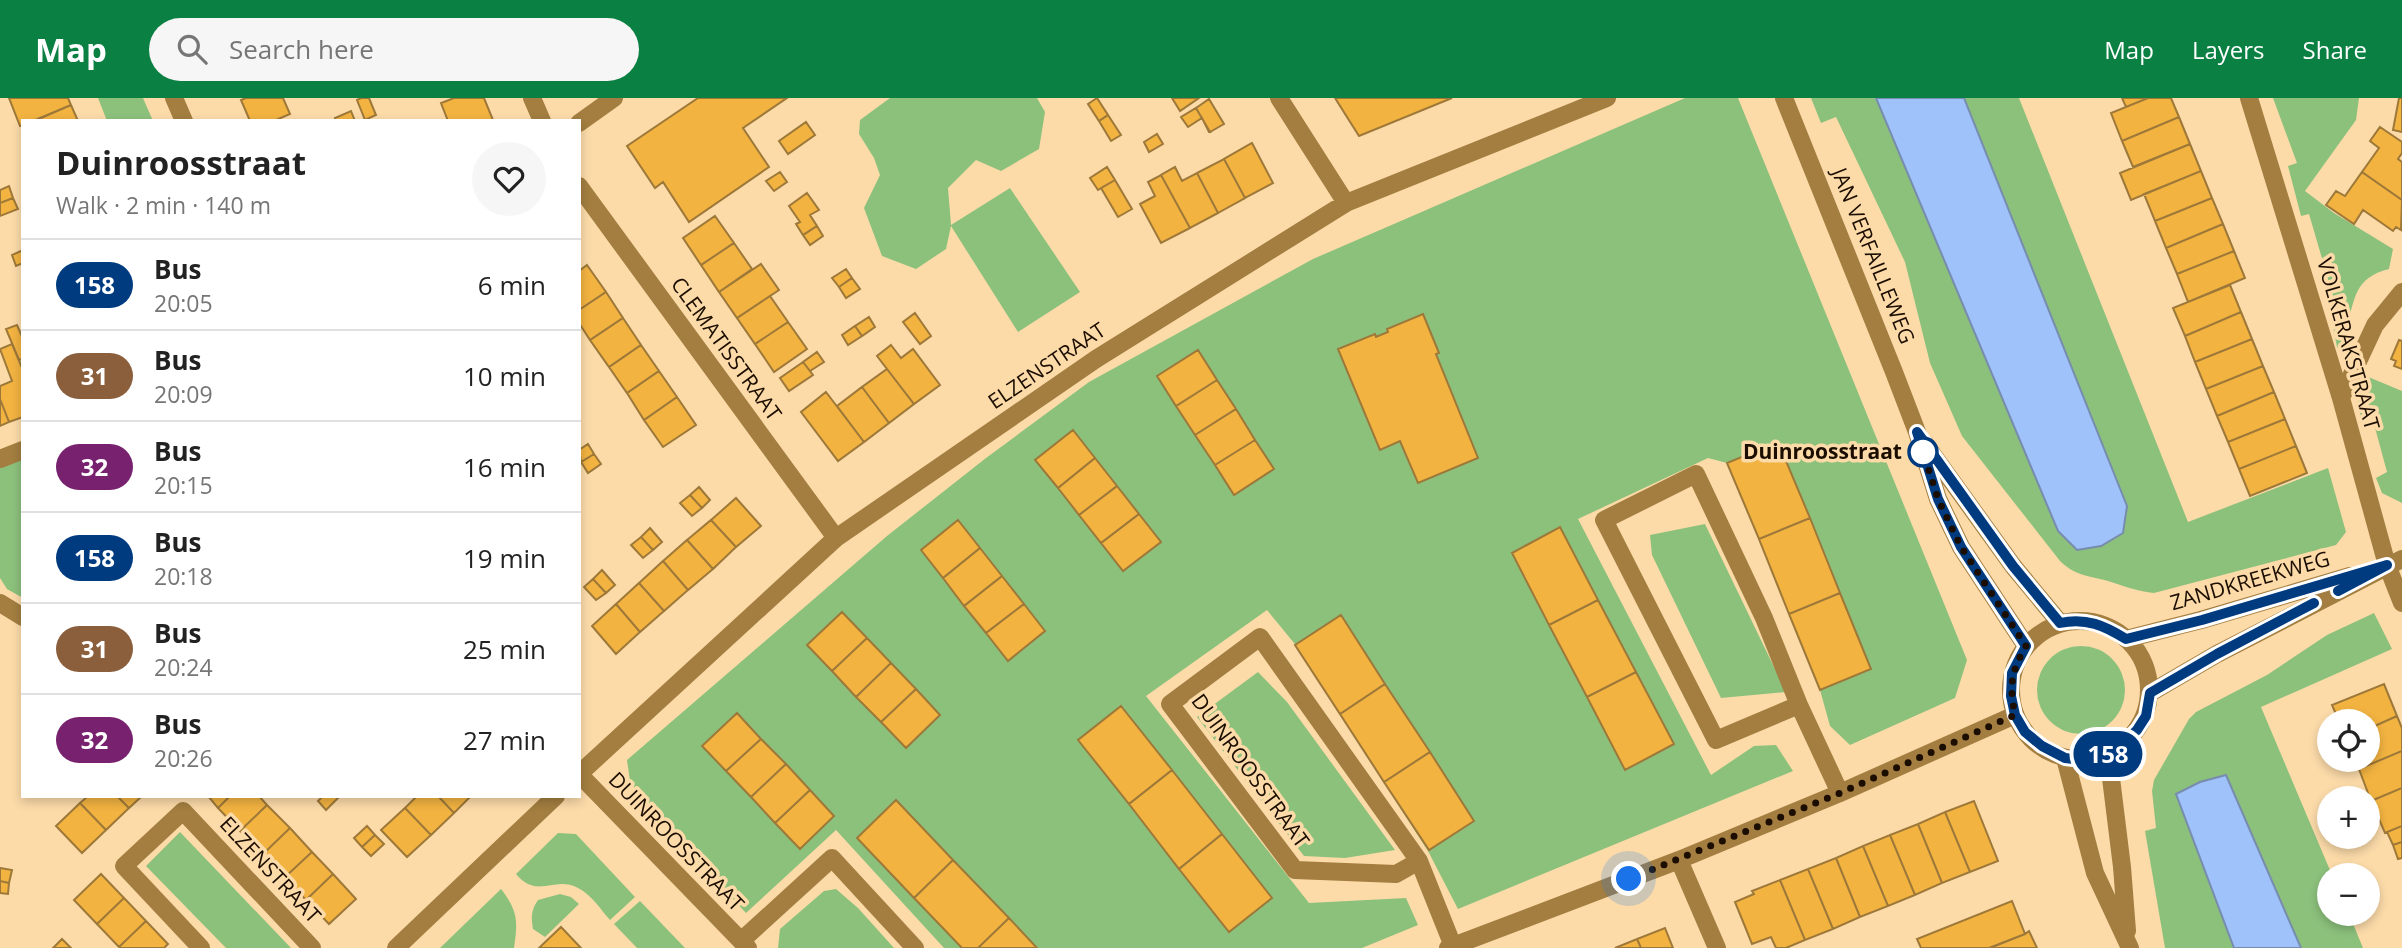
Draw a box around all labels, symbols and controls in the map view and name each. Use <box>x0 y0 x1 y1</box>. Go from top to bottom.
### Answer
search box <box>149 18 639 81</box>
text: Map <box>35 27 107 72</box>
icon: search <box>173 30 211 68</box>
text: Search here <box>229 31 374 67</box>
text: Map <box>2104 33 2154 66</box>
text: Layers <box>2192 33 2265 66</box>
text: Share <box>2303 33 2367 66</box>
text: Duinroosstraat <box>56 140 306 185</box>
button: heart <box>472 142 546 216</box>
street label: JAN VERFAILLEWEG <box>1825 162 1922 348</box>
text: Walk · 2 min · 140 m <box>56 189 271 221</box>
text: Bus <box>154 251 201 287</box>
street label: VOLKERAKSTRAAT <box>2311 255 2387 433</box>
text: 6 min <box>478 267 546 303</box>
text: 158 <box>74 268 115 301</box>
street label: CLEMATISSTRAAT <box>665 271 789 426</box>
text: 20:05 <box>154 287 213 319</box>
street label: ELZENSTRAAT <box>982 315 1111 415</box>
text: Bus <box>154 342 201 378</box>
text: 10 min <box>463 358 546 394</box>
text: 31 <box>81 359 108 392</box>
text: 20:09 <box>154 378 213 410</box>
text: Bus <box>154 433 201 469</box>
place label: Duinroosstraat <box>1743 437 1902 465</box>
marker: Duinroosstraat <box>1908 437 1938 467</box>
text: 16 min <box>463 449 546 485</box>
text: 32 <box>81 450 108 483</box>
text: 20:15 <box>154 469 213 501</box>
text: Bus <box>154 524 201 560</box>
text: 19 min <box>463 540 546 576</box>
text: 158 <box>74 541 115 574</box>
street label: ZANDKREEKWEG <box>2167 544 2333 616</box>
text: 20:18 <box>154 560 213 592</box>
text: Bus <box>154 615 201 651</box>
text: 25 min <box>463 631 546 667</box>
text: 31 <box>81 632 108 665</box>
text: 20:24 <box>154 651 213 683</box>
street label: DUINROOSSTRAAT <box>1186 688 1316 853</box>
text: Bus <box>154 706 201 742</box>
map controls <box>2317 709 2380 926</box>
button: locate <box>2317 709 2380 772</box>
text: 27 min <box>463 722 546 758</box>
text: 32 <box>81 723 108 756</box>
line badge: 158 <box>2068 731 2148 777</box>
text: 158 <box>2087 737 2129 770</box>
text: 20:26 <box>154 742 213 774</box>
street label: DUINROOSSTRAAT <box>603 766 751 917</box>
button: + <box>2317 786 2380 849</box>
street label: ELZENSTRAAT <box>214 810 328 929</box>
your location <box>1611 861 1646 896</box>
button: − <box>2317 863 2380 926</box>

